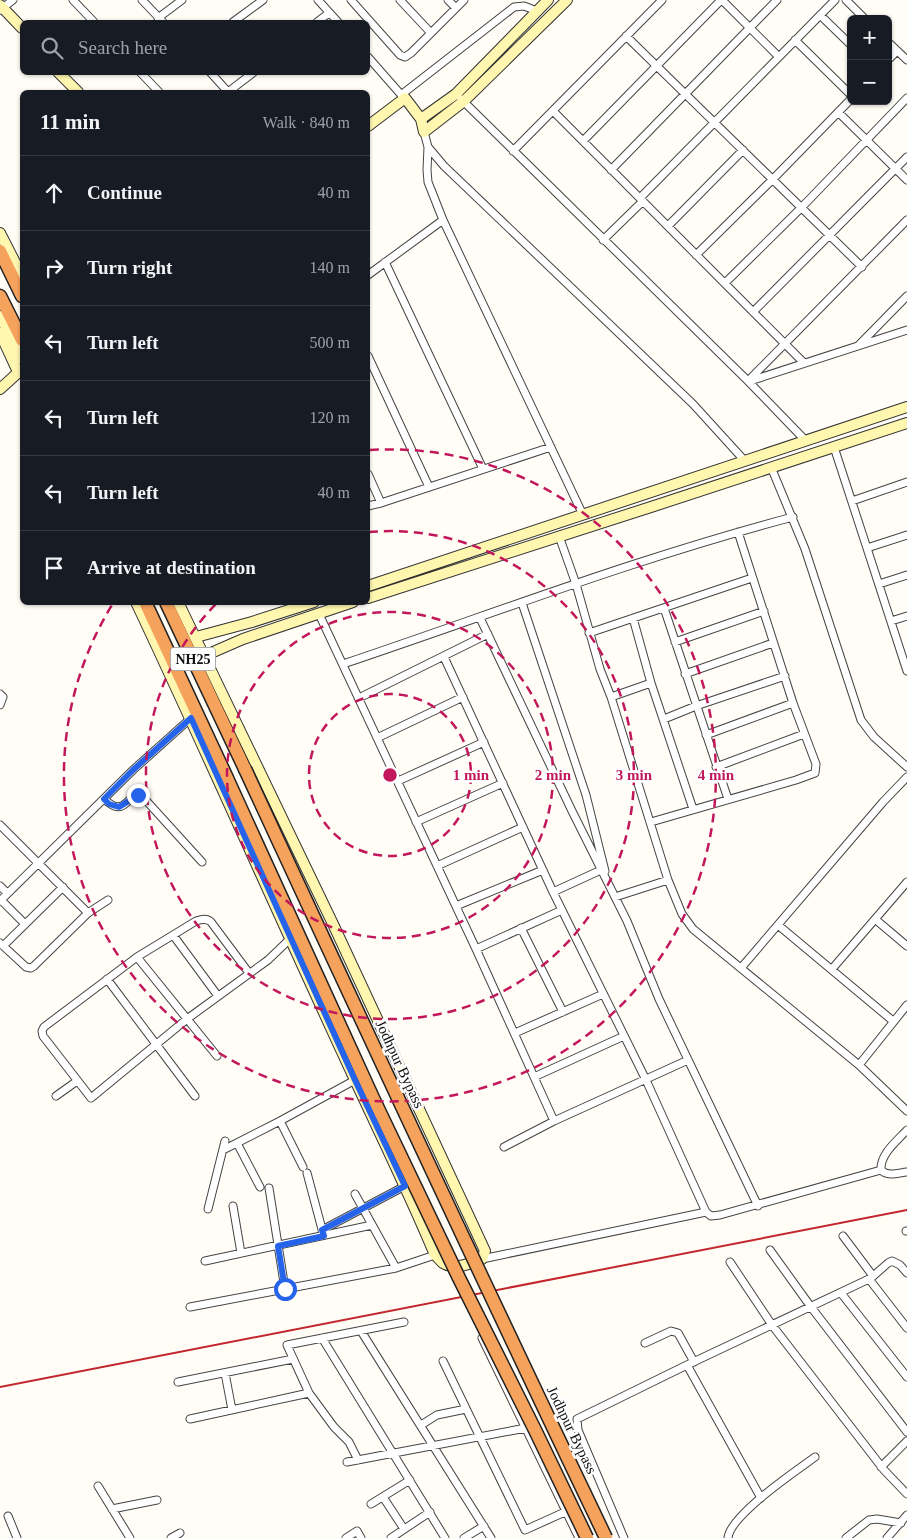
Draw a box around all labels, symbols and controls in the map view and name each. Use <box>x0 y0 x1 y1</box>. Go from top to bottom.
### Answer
map controls <box>847 15 892 105</box>
button: + <box>847 15 892 60</box>
search box <box>20 20 370 75</box>
icon: search <box>38 34 66 62</box>
text: Search here <box>78 37 167 58</box>
button: − <box>847 60 892 105</box>
text: 11 min <box>40 110 100 134</box>
text: Walk · 840 m <box>263 114 350 131</box>
icon: ahead <box>40 179 68 207</box>
text: Continue <box>87 182 162 203</box>
text: 40 m <box>318 184 350 201</box>
icon: right <box>40 254 68 282</box>
text: Turn right <box>87 257 172 278</box>
text: 140 m <box>310 259 350 276</box>
icon: left <box>40 329 68 357</box>
text: Turn left <box>87 332 159 353</box>
text: 500 m <box>310 334 350 351</box>
icon: left <box>40 404 68 432</box>
text: Turn left <box>87 407 159 428</box>
text: 120 m <box>310 409 350 426</box>
icon: left <box>40 479 68 507</box>
text: Turn left <box>87 482 159 503</box>
text: 40 m <box>318 484 350 501</box>
icon: arrive <box>40 554 68 582</box>
text: Arrive at destination <box>87 557 256 578</box>
road number: NH25 <box>170 648 216 671</box>
centre of rings <box>381 766 399 784</box>
text: 1 min <box>453 767 490 783</box>
text: 2 min <box>535 767 572 783</box>
text: 3 min <box>616 767 653 783</box>
text: 4 min <box>698 767 735 783</box>
route end <box>127 784 150 807</box>
street label: Jodhpur Bypass <box>373 1017 427 1111</box>
route start <box>274 1278 297 1301</box>
street label: Jodhpur Bypass <box>544 1384 600 1477</box>

